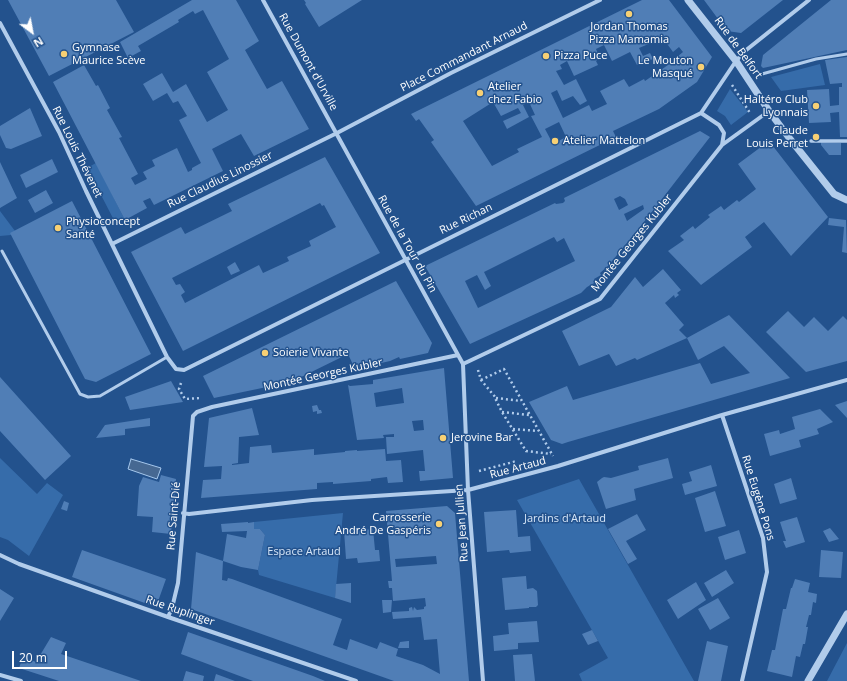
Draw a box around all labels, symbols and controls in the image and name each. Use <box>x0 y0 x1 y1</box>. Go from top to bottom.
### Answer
marker: Jordan Thomas Pizza Mamamia <box>624 9 634 19</box>
street label: Rue Dumont d'Urville <box>276 11 340 113</box>
north arrow <box>12 12 52 52</box>
street label: Rue de Belfort <box>711 15 765 81</box>
street label: Place Commandant Arnaud <box>398 19 530 95</box>
place label: Jordan Thomas Pizza Mamamia <box>589 20 669 46</box>
text: N <box>31 34 46 51</box>
place label: Gymnase Maurice Scève <box>72 41 145 67</box>
marker: Gymnase Maurice Scève <box>59 49 69 59</box>
place label: Pizza Puce <box>554 49 607 63</box>
marker: Pizza Puce <box>541 51 551 61</box>
place label: Le Mouton Masqué <box>638 54 693 80</box>
marker: Le Mouton Masqué <box>696 62 706 72</box>
place label: Atelier chez Fabio <box>488 80 542 106</box>
marker: Atelier chez Fabio <box>475 88 485 98</box>
place label: Haltéro Club Lyonnais <box>744 93 808 119</box>
marker: Haltéro Club Lyonnais <box>811 101 821 111</box>
street label: Rue Louis Thévenet <box>49 104 105 200</box>
place label: Claude Louis Perret <box>746 124 808 150</box>
marker: Claude Louis Perret <box>811 132 821 142</box>
place label: Atelier Mattelon <box>563 134 645 148</box>
marker: Atelier Mattelon <box>550 136 560 146</box>
street label: Rue Claudius Linossier <box>165 149 275 211</box>
street label: Montée Georges Kubler <box>589 192 675 294</box>
street label: Rue de la Tour du Pin <box>375 193 439 295</box>
street label: Rue Richan <box>437 201 495 237</box>
place label: Physioconcept Santé <box>66 215 140 241</box>
marker: Physioconcept Santé <box>53 223 63 233</box>
place label: Soierie Vivante <box>273 346 349 360</box>
marker: Soierie Vivante <box>260 348 270 358</box>
street label: Montée Georges Kubler <box>262 356 384 394</box>
place label: Jerovine Bar <box>451 431 513 445</box>
marker: Jerovine Bar <box>438 433 448 443</box>
street label: Rue Artaud <box>489 454 547 482</box>
street label: Rue Eugène Pons <box>739 454 777 542</box>
street label: Rue Saint-Dié <box>164 481 184 551</box>
street label: Rue Jean Jullien <box>453 483 471 563</box>
place label: Carrosserie André De Gaspéris <box>335 511 431 537</box>
park label: Jardins d'Artaud <box>524 512 606 526</box>
marker: Carrosserie André De Gaspéris <box>434 519 444 529</box>
park label: Espace Artaud <box>267 545 341 559</box>
street label: Rue Ruplinger <box>144 593 216 629</box>
scale bar <box>14 643 69 669</box>
text: 20 m <box>19 649 47 666</box>

